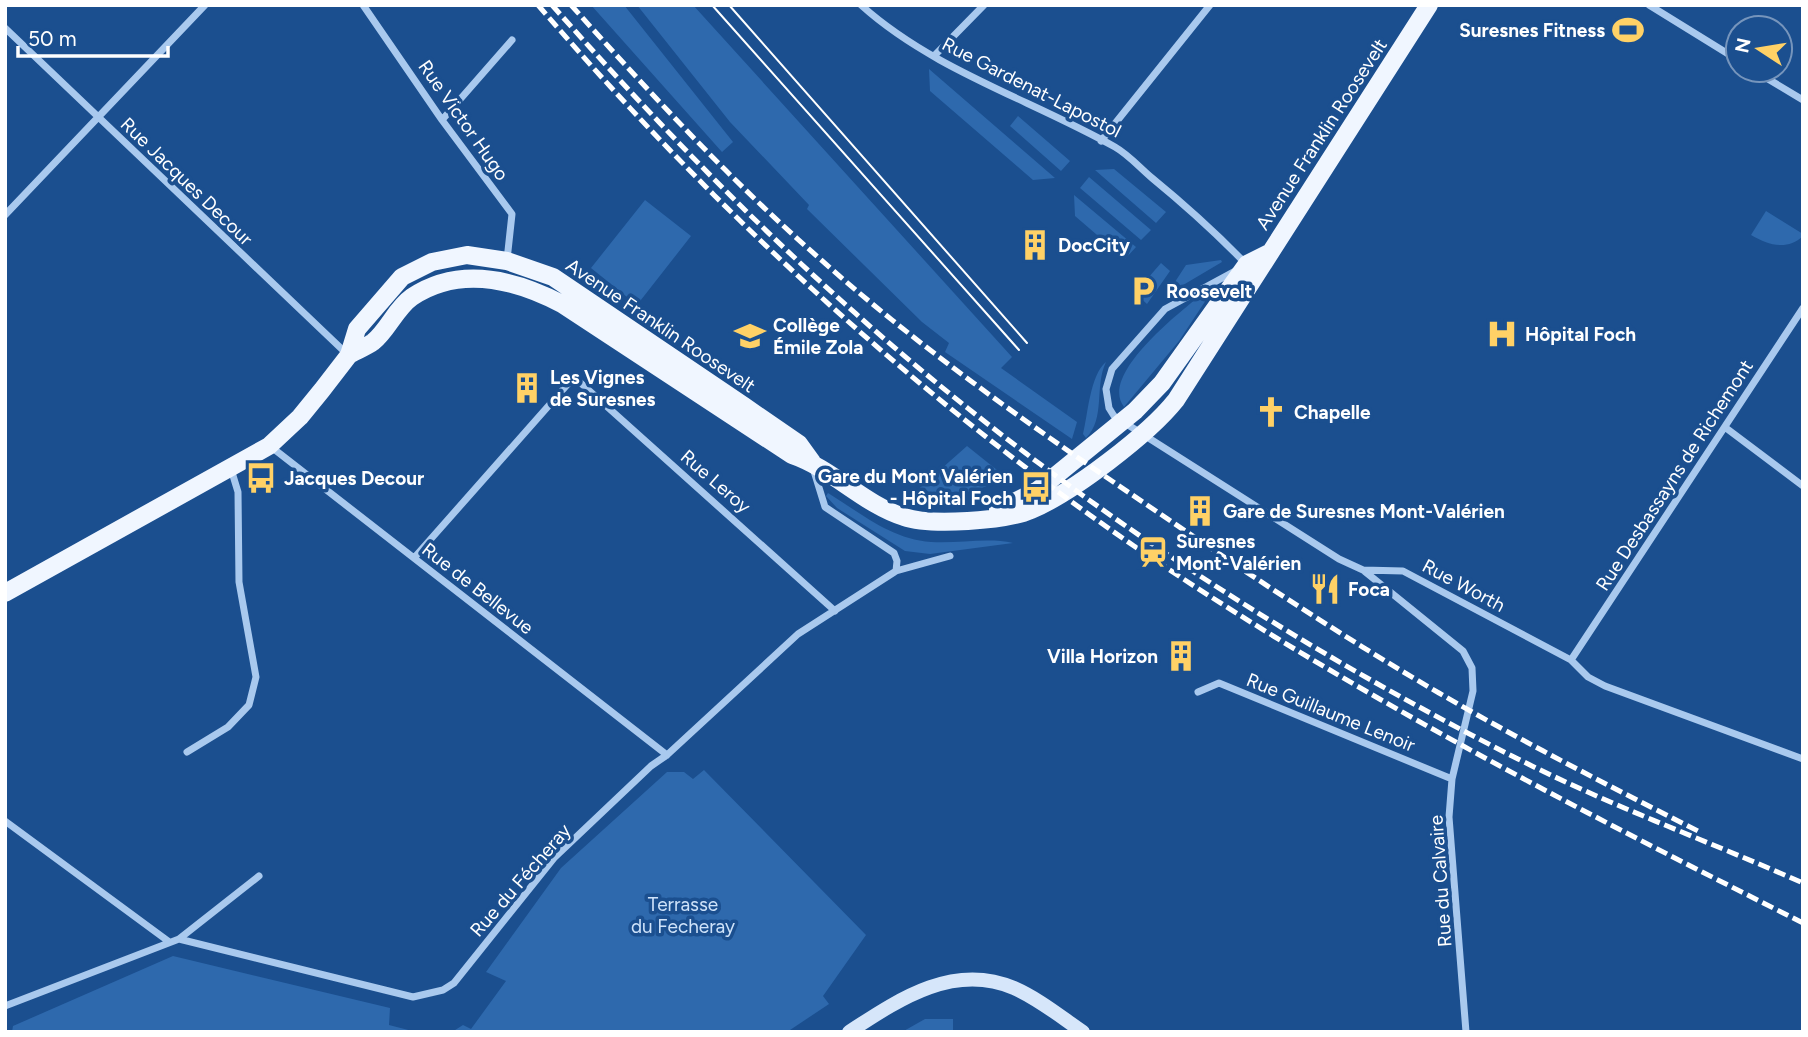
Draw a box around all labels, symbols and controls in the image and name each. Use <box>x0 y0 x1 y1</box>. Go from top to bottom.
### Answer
sports icon: Suresnes Fitness <box>1611 13 1645 47</box>
scale bar <box>18 14 168 58</box>
north arrow <box>1724 14 1794 84</box>
place label: Suresnes Fitness <box>1459 19 1605 42</box>
text: 50 m <box>28 26 77 51</box>
street label: Rue Gardenat-Lapostol <box>938 32 1125 143</box>
street label: Avenue Franklin Roosevelt <box>1251 34 1392 234</box>
text: N <box>1730 36 1756 55</box>
street label: Rue Victor Hugo <box>414 56 514 185</box>
street label: Rue Jacques Decour <box>116 112 258 251</box>
building icon: DocCity <box>1018 228 1052 262</box>
place label: DocCity <box>1058 234 1130 257</box>
street label: Avenue Franklin Roosevelt <box>562 253 760 397</box>
parking icon: Roosevelt <box>1126 274 1160 308</box>
place label: Roosevelt <box>1166 280 1253 303</box>
place label: Collège Émile Zola <box>773 314 863 359</box>
hospital icon: Hôpital Foch <box>1485 317 1519 351</box>
school or university icon: Collège Émile Zola <box>733 319 767 353</box>
place label: Hôpital Foch <box>1525 323 1636 346</box>
street label: Rue Desbassayns de Richemont <box>1591 355 1758 595</box>
place label: Les Vignes de Suresnes <box>550 366 656 411</box>
building icon: Les Vignes de Suresnes <box>510 371 544 405</box>
church icon: Chapelle <box>1254 395 1288 429</box>
place label: Chapelle <box>1294 401 1371 424</box>
street label: Rue Leroy <box>676 445 755 518</box>
bus stop icon: Jacques Decour <box>244 461 278 495</box>
place label: Gare du Mont Valérien - Hôpital Foch <box>818 465 1013 510</box>
place label: Jacques Decour <box>284 467 424 490</box>
bus stop icon: Gare du Mont Valérien - Hôpital Foch <box>1019 470 1053 504</box>
building icon: Gare de Suresnes Mont-Valérien <box>1183 494 1217 528</box>
place label: Gare de Suresnes Mont-Valérien <box>1223 500 1505 523</box>
place label: Suresnes Mont-Valérien <box>1176 530 1301 575</box>
station icon: Suresnes Mont-Valérien <box>1136 535 1170 569</box>
street label: Rue de Bellevue <box>417 538 538 639</box>
street label: Rue Worth <box>1419 554 1509 617</box>
restaurant icon: Foca <box>1308 572 1342 606</box>
place label: Foca <box>1348 578 1390 601</box>
building icon: Villa Horizon <box>1164 639 1198 673</box>
place label: Villa Horizon <box>1047 645 1158 668</box>
street label: Rue Guillaume Lenoir <box>1243 668 1419 757</box>
street label: Rue du Calvaire <box>1424 814 1457 948</box>
street label: Rue du Fécheray <box>465 819 576 941</box>
park label: Terrasse du Fecheray <box>631 893 735 938</box>

